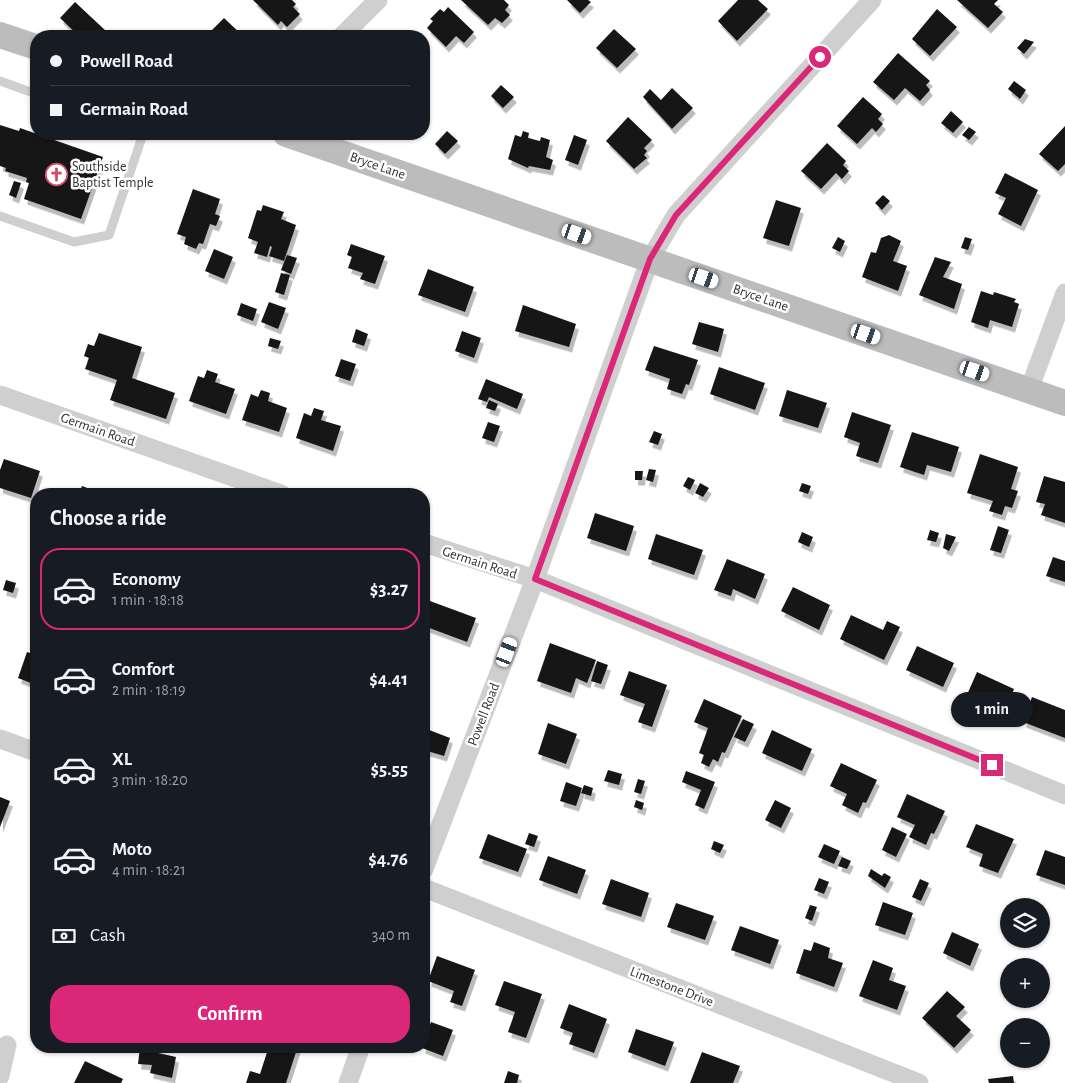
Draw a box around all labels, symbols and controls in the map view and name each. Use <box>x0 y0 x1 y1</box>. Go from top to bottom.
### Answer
route start <box>809 46 831 68</box>
text: Powell Road <box>80 52 173 71</box>
text: Germain Road <box>80 100 188 119</box>
street label: Bryce Lane <box>348 150 407 182</box>
place label: Southside Baptist Temple <box>72 160 154 190</box>
church icon: Southside Baptist Temple <box>44 162 68 186</box>
car <box>560 222 593 246</box>
car <box>687 266 720 290</box>
street label: Bryce Lane <box>731 282 790 314</box>
car <box>849 322 882 346</box>
car <box>958 359 991 383</box>
street label: Germain Road <box>59 411 137 449</box>
text: Choose a ride <box>50 507 166 529</box>
street label: Germain Road <box>441 544 519 582</box>
icon: car <box>52 567 97 612</box>
text: Economy <box>112 570 181 589</box>
text: $3.27 <box>370 580 408 599</box>
text: 1 min · 18:18 <box>112 592 184 608</box>
car <box>494 635 519 669</box>
icon: car <box>52 657 97 702</box>
text: Comfort <box>112 660 174 679</box>
text: $4.41 <box>369 670 408 689</box>
street label: Powell Road <box>466 681 502 748</box>
text: 2 min · 18:19 <box>112 682 186 698</box>
callout: 1 min <box>951 692 1033 728</box>
text: 1 min <box>975 701 1009 717</box>
icon: car <box>52 747 97 792</box>
text: XL <box>112 750 132 769</box>
route end <box>981 754 1003 776</box>
text: $5.55 <box>370 760 408 779</box>
text: 3 min · 18:20 <box>112 772 188 788</box>
icon: car <box>52 837 97 882</box>
text: Moto <box>112 840 152 859</box>
text: $4.76 <box>368 850 408 869</box>
text: 4 min · 18:21 <box>112 862 186 878</box>
map controls <box>1000 898 1050 1068</box>
button: layers <box>1000 898 1050 948</box>
icon: cash <box>50 922 78 950</box>
text: Cash <box>90 926 126 945</box>
text: 340 m <box>372 927 410 943</box>
button: + <box>1000 958 1050 1008</box>
street label: Limestone Drive <box>628 965 715 1009</box>
button: Confirm <box>50 985 410 1043</box>
button: − <box>1000 1018 1050 1068</box>

